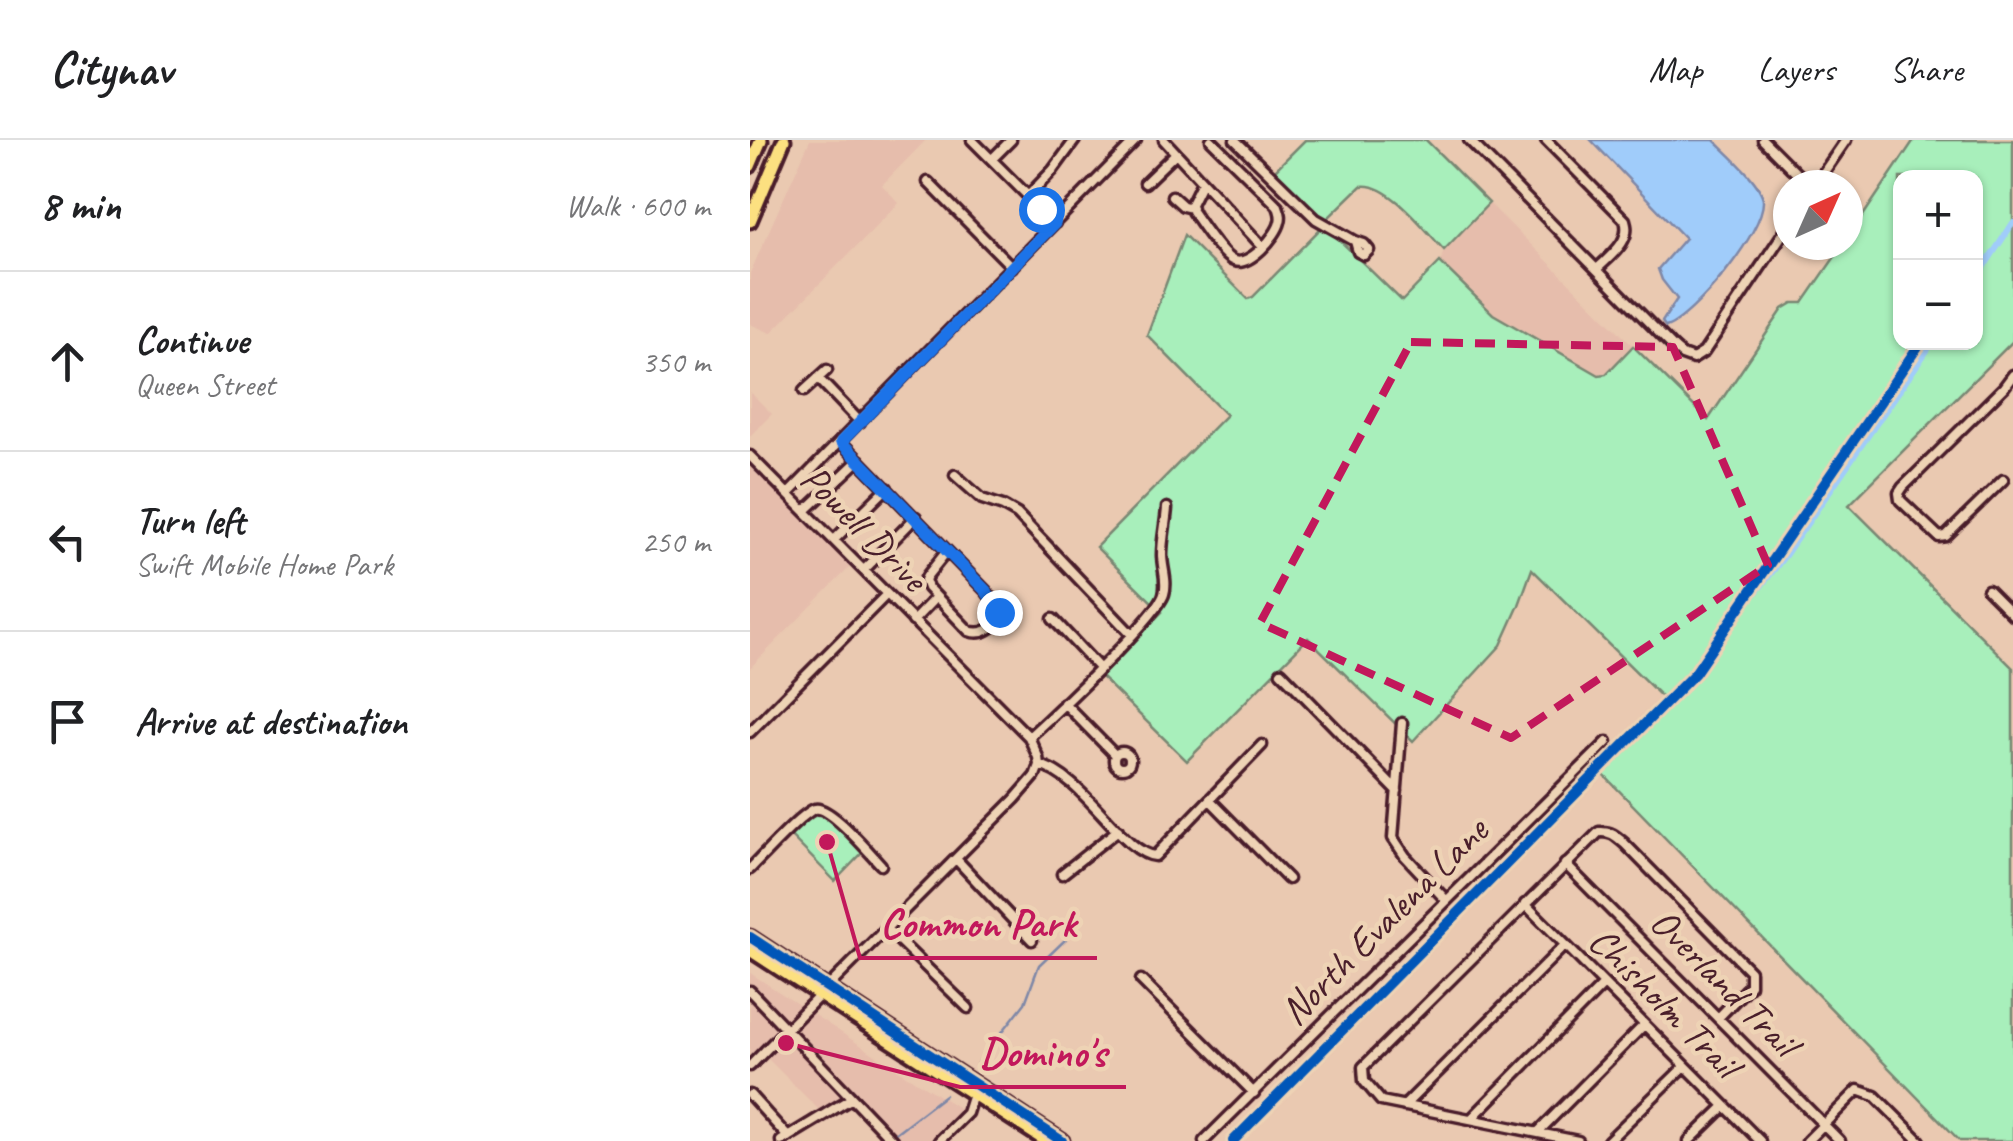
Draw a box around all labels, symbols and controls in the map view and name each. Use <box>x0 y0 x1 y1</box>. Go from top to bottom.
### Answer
text: Citynav <box>50 39 172 99</box>
text: Map <box>1649 47 1702 92</box>
text: Layers <box>1757 47 1835 92</box>
text: Share <box>1890 47 1963 92</box>
north arrow <box>1773 170 1863 260</box>
map controls <box>1893 170 1983 350</box>
button: + <box>1893 170 1983 260</box>
text: 8 min <box>40 179 120 232</box>
text: Walk · 600 m <box>566 185 710 226</box>
route start <box>1019 187 1065 233</box>
button: − <box>1893 260 1983 350</box>
text: Continue <box>135 317 249 364</box>
icon: ahead <box>40 334 95 389</box>
text: 350 m <box>641 341 710 382</box>
text: Queen Street <box>135 364 275 405</box>
street label: Powell Drive <box>790 454 940 604</box>
text: Turn left <box>135 497 245 544</box>
icon: left <box>40 514 95 569</box>
text: 250 m <box>641 521 710 562</box>
text: Swift Mobile Home Park <box>135 544 393 585</box>
route end <box>977 590 1023 636</box>
icon: arrive <box>40 694 95 749</box>
text: Arrive at destination <box>135 698 407 745</box>
street label: North Evalena Lane <box>1269 804 1501 1036</box>
callout: Common Park <box>860 886 1097 958</box>
text: Common Park <box>880 897 1079 950</box>
street label: Overland Trail <box>1639 897 1814 1072</box>
street label: Chisholm Trail <box>1578 916 1755 1093</box>
callout: Domino's <box>960 1015 1126 1087</box>
text: Domino's <box>980 1026 1111 1079</box>

